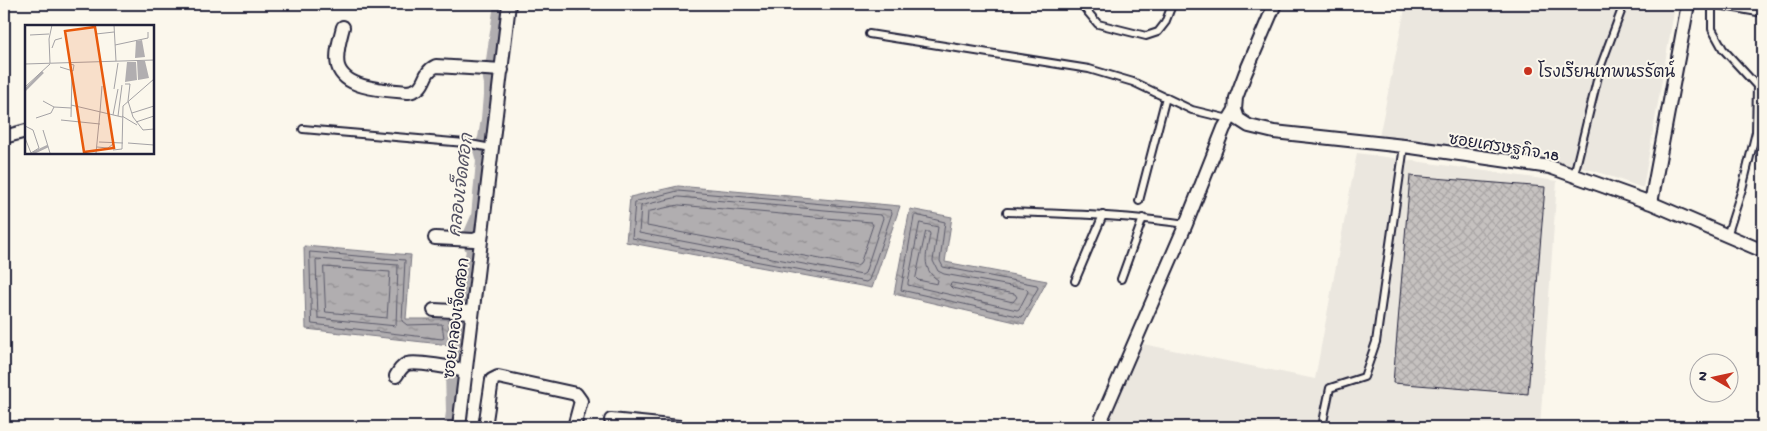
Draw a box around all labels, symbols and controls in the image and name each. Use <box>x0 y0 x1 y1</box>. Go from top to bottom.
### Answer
inset map <box>25 25 154 154</box>
place label: โรงเรียนเทพนรรัตน์ <box>1538 60 1675 84</box>
marker: โรงเรียนเทพนรรัตน์ <box>1522 65 1534 77</box>
street label: ซอยเศรษฐกิจ 18 <box>1447 127 1561 168</box>
water label: คลองเจ็ดศอก <box>442 130 479 238</box>
street label: ซอยคลองเจ็ดศอก <box>437 256 475 380</box>
north arrow <box>1690 354 1740 404</box>
text: N <box>1695 371 1713 382</box>

